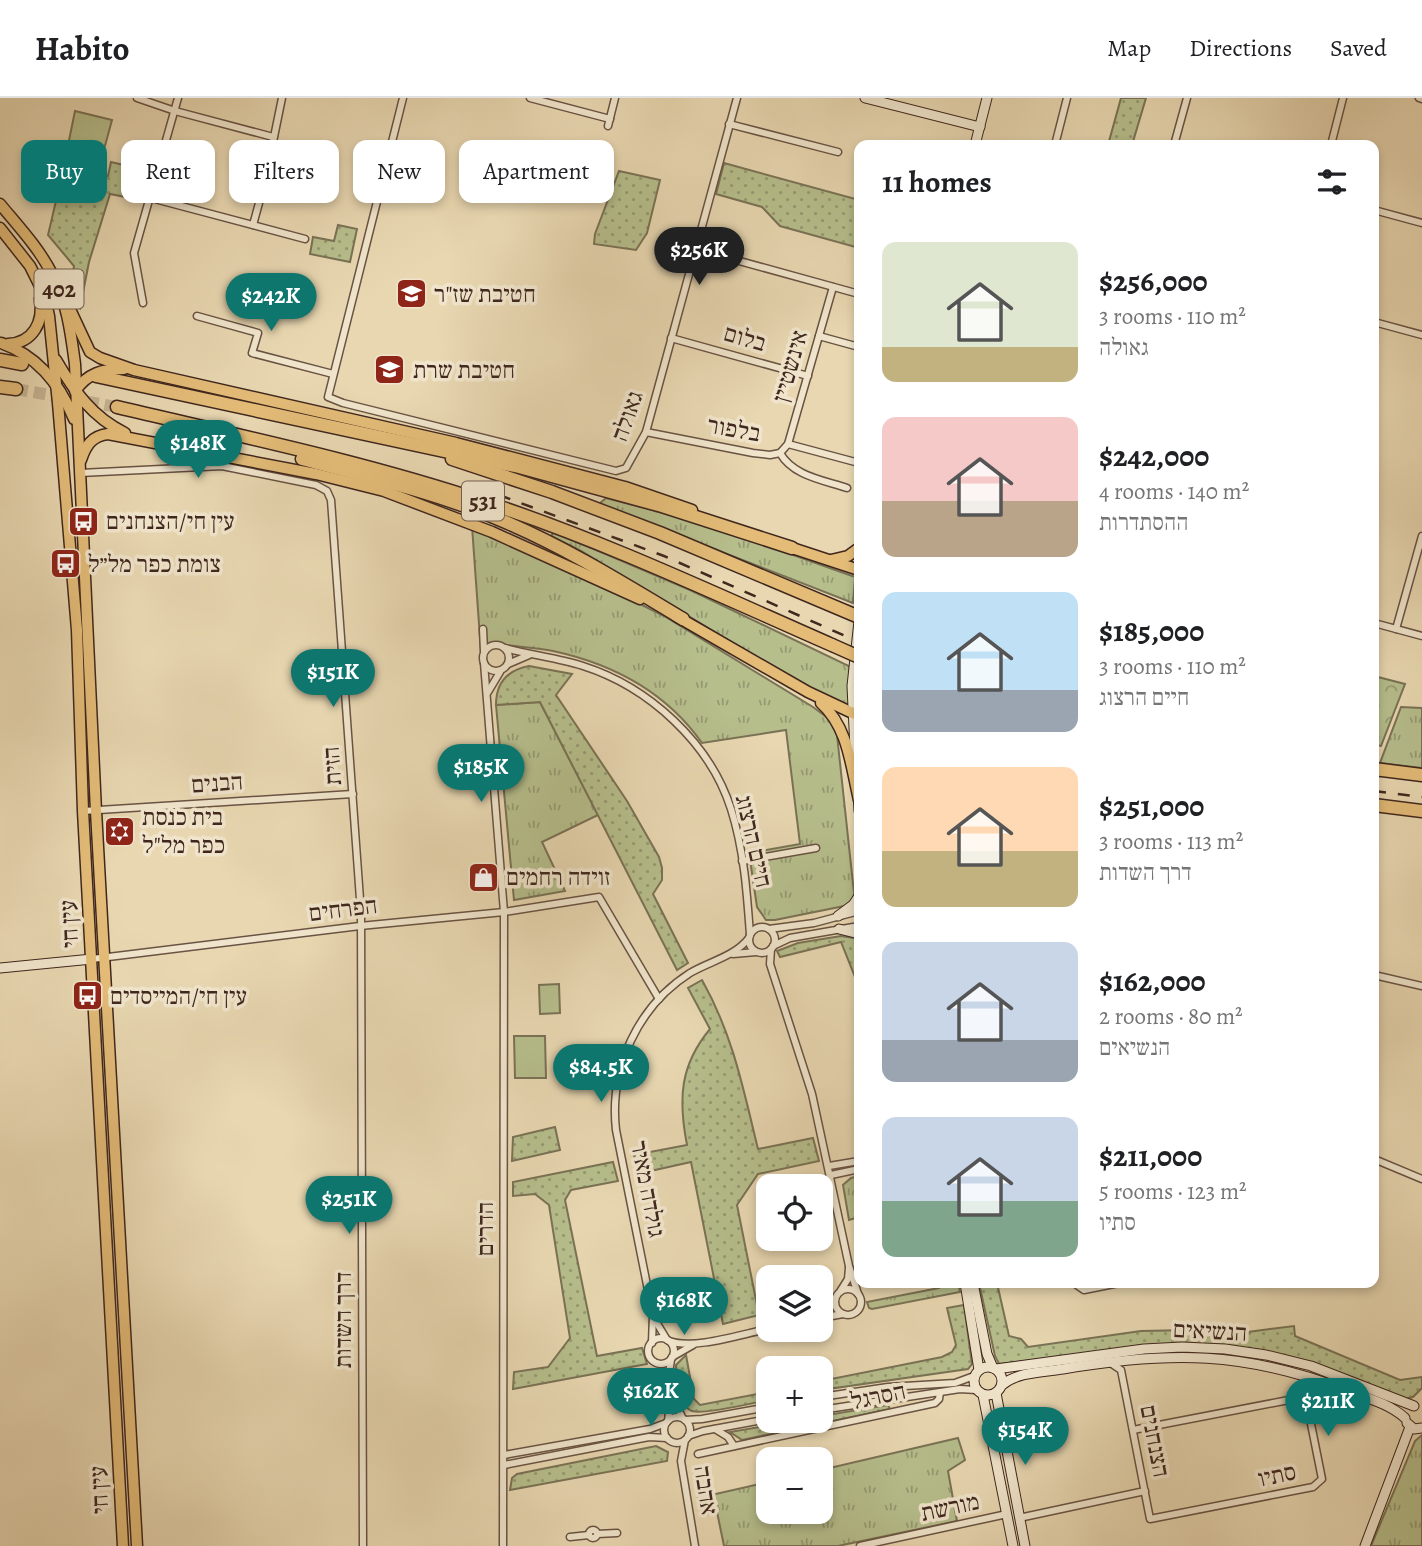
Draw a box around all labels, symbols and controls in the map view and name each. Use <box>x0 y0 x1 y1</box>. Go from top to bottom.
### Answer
text: Habito <box>35 26 130 71</box>
text: Map <box>1107 32 1151 64</box>
text: Directions <box>1189 32 1292 64</box>
text: Saved <box>1330 32 1387 64</box>
chip: Buy <box>21 140 107 203</box>
chip: Rent <box>121 140 215 203</box>
chip: Filters <box>229 140 339 203</box>
chip: New <box>353 140 445 203</box>
chip: Apartment <box>459 140 614 203</box>
text: 11 homes <box>882 162 992 202</box>
icon: filters <box>1313 163 1351 201</box>
pin: $256K <box>650 228 748 287</box>
text: $256K <box>670 234 728 265</box>
text: $256,000 <box>1099 261 1208 301</box>
road number: 402 <box>34 270 84 308</box>
icon: home <box>938 270 1022 354</box>
pin: $242K <box>222 274 320 333</box>
school or university icon: חטיבת שז"ר <box>394 277 428 311</box>
place label: חטיבת שז"ר <box>434 278 536 310</box>
text: $242K <box>242 280 300 311</box>
text: 3 rooms · 110 m² <box>1099 301 1246 332</box>
street label: בלום <box>720 317 770 359</box>
street label: אינשטיין <box>765 326 815 406</box>
text: גאולה <box>1099 332 1149 363</box>
school or university icon: חטיבת שרת <box>373 353 407 387</box>
place label: חטיבת שרת <box>413 354 515 386</box>
street label: גאולה <box>603 386 651 446</box>
street label: בלפור <box>705 409 763 449</box>
pin: $148K <box>149 420 247 480</box>
text: $148K <box>170 427 226 458</box>
text: $242,000 <box>1099 436 1209 476</box>
icon: home <box>938 445 1022 529</box>
text: 4 rooms · 140 m² <box>1099 476 1249 507</box>
road number: 531 <box>462 482 504 520</box>
bus stop icon: עין חי/הצנחנים <box>66 504 100 538</box>
place label: עין חי/הצנחנים <box>106 505 234 537</box>
text: ההסתדרות <box>1099 507 1188 538</box>
bus stop icon: צומת כפר מל״ל <box>48 547 82 581</box>
place label: צומת כפר מל״ל <box>88 548 221 580</box>
text: $185,000 <box>1099 611 1204 651</box>
icon: home <box>938 620 1022 704</box>
pin: $151K <box>284 650 382 709</box>
text: 3 rooms · 110 m² <box>1099 651 1246 682</box>
text: $151K <box>307 656 359 687</box>
text: חיים הרצוג <box>1099 682 1189 713</box>
pin: $185K <box>432 744 530 804</box>
street label: הזית <box>315 746 349 786</box>
text: $185K <box>454 751 508 782</box>
street label: הבנים <box>190 765 244 801</box>
text: $251,000 <box>1099 786 1204 826</box>
street label: חיים הרצוג <box>728 791 780 891</box>
icon: home <box>938 795 1022 879</box>
place label: בית כנסת כפר מל"ל <box>142 801 225 861</box>
synagogue icon: בית כנסת כפר מל"ל <box>102 814 136 848</box>
text: 3 rooms · 113 m² <box>1099 826 1243 857</box>
text: דרך השדות <box>1099 857 1192 888</box>
shop icon: זוידה רחמים <box>466 860 500 894</box>
place label: זוידה רחמים <box>506 861 610 893</box>
street label: הפרחים <box>307 889 379 929</box>
street label: עין חי <box>52 899 86 949</box>
text: $162,000 <box>1099 961 1206 1001</box>
icon: home <box>938 970 1022 1054</box>
bus stop icon: עין חי/המייסדים <box>70 979 104 1013</box>
place label: עין חי/המייסדים <box>110 980 247 1012</box>
text: 2 rooms · 80 m² <box>1099 1001 1243 1032</box>
text: הנשיאים <box>1099 1032 1170 1063</box>
pin: $84.5K <box>544 1044 658 1104</box>
text: $84.5K <box>569 1051 633 1082</box>
text: $211,000 <box>1099 1136 1202 1176</box>
street label: גולדה מאיר <box>623 1138 673 1240</box>
icon: home <box>938 1145 1022 1229</box>
map controls <box>756 1174 833 1524</box>
button: locate <box>756 1174 833 1251</box>
pin: $251K <box>300 1176 398 1236</box>
text: 5 rooms · 123 m² <box>1099 1176 1247 1207</box>
text: $251K <box>322 1183 377 1214</box>
street label: הדרים <box>469 1202 501 1256</box>
text: סתיו <box>1099 1207 1136 1238</box>
button: layers <box>756 1265 833 1342</box>
street label: דרך השדות <box>327 1272 359 1368</box>
pin: $168K <box>635 1278 733 1337</box>
text: $168K <box>656 1284 712 1315</box>
street label: הנשיאים <box>1172 1313 1248 1349</box>
button: + <box>756 1356 833 1433</box>
pin: $162K <box>602 1368 700 1428</box>
text: $162K <box>623 1375 679 1406</box>
street label: הסרגל <box>847 1375 909 1417</box>
pin: $211K <box>1279 1378 1377 1438</box>
text: $211K <box>1301 1385 1355 1416</box>
street label: הצנחנים <box>1132 1402 1178 1480</box>
pin: $154K <box>976 1408 1074 1467</box>
text: $154K <box>998 1414 1052 1445</box>
button: − <box>756 1447 833 1524</box>
street label: סתיו <box>1255 1455 1299 1495</box>
street label: אהבה <box>686 1463 726 1517</box>
street label: עין חי <box>82 1465 116 1515</box>
street label: מורשת <box>918 1485 982 1529</box>

